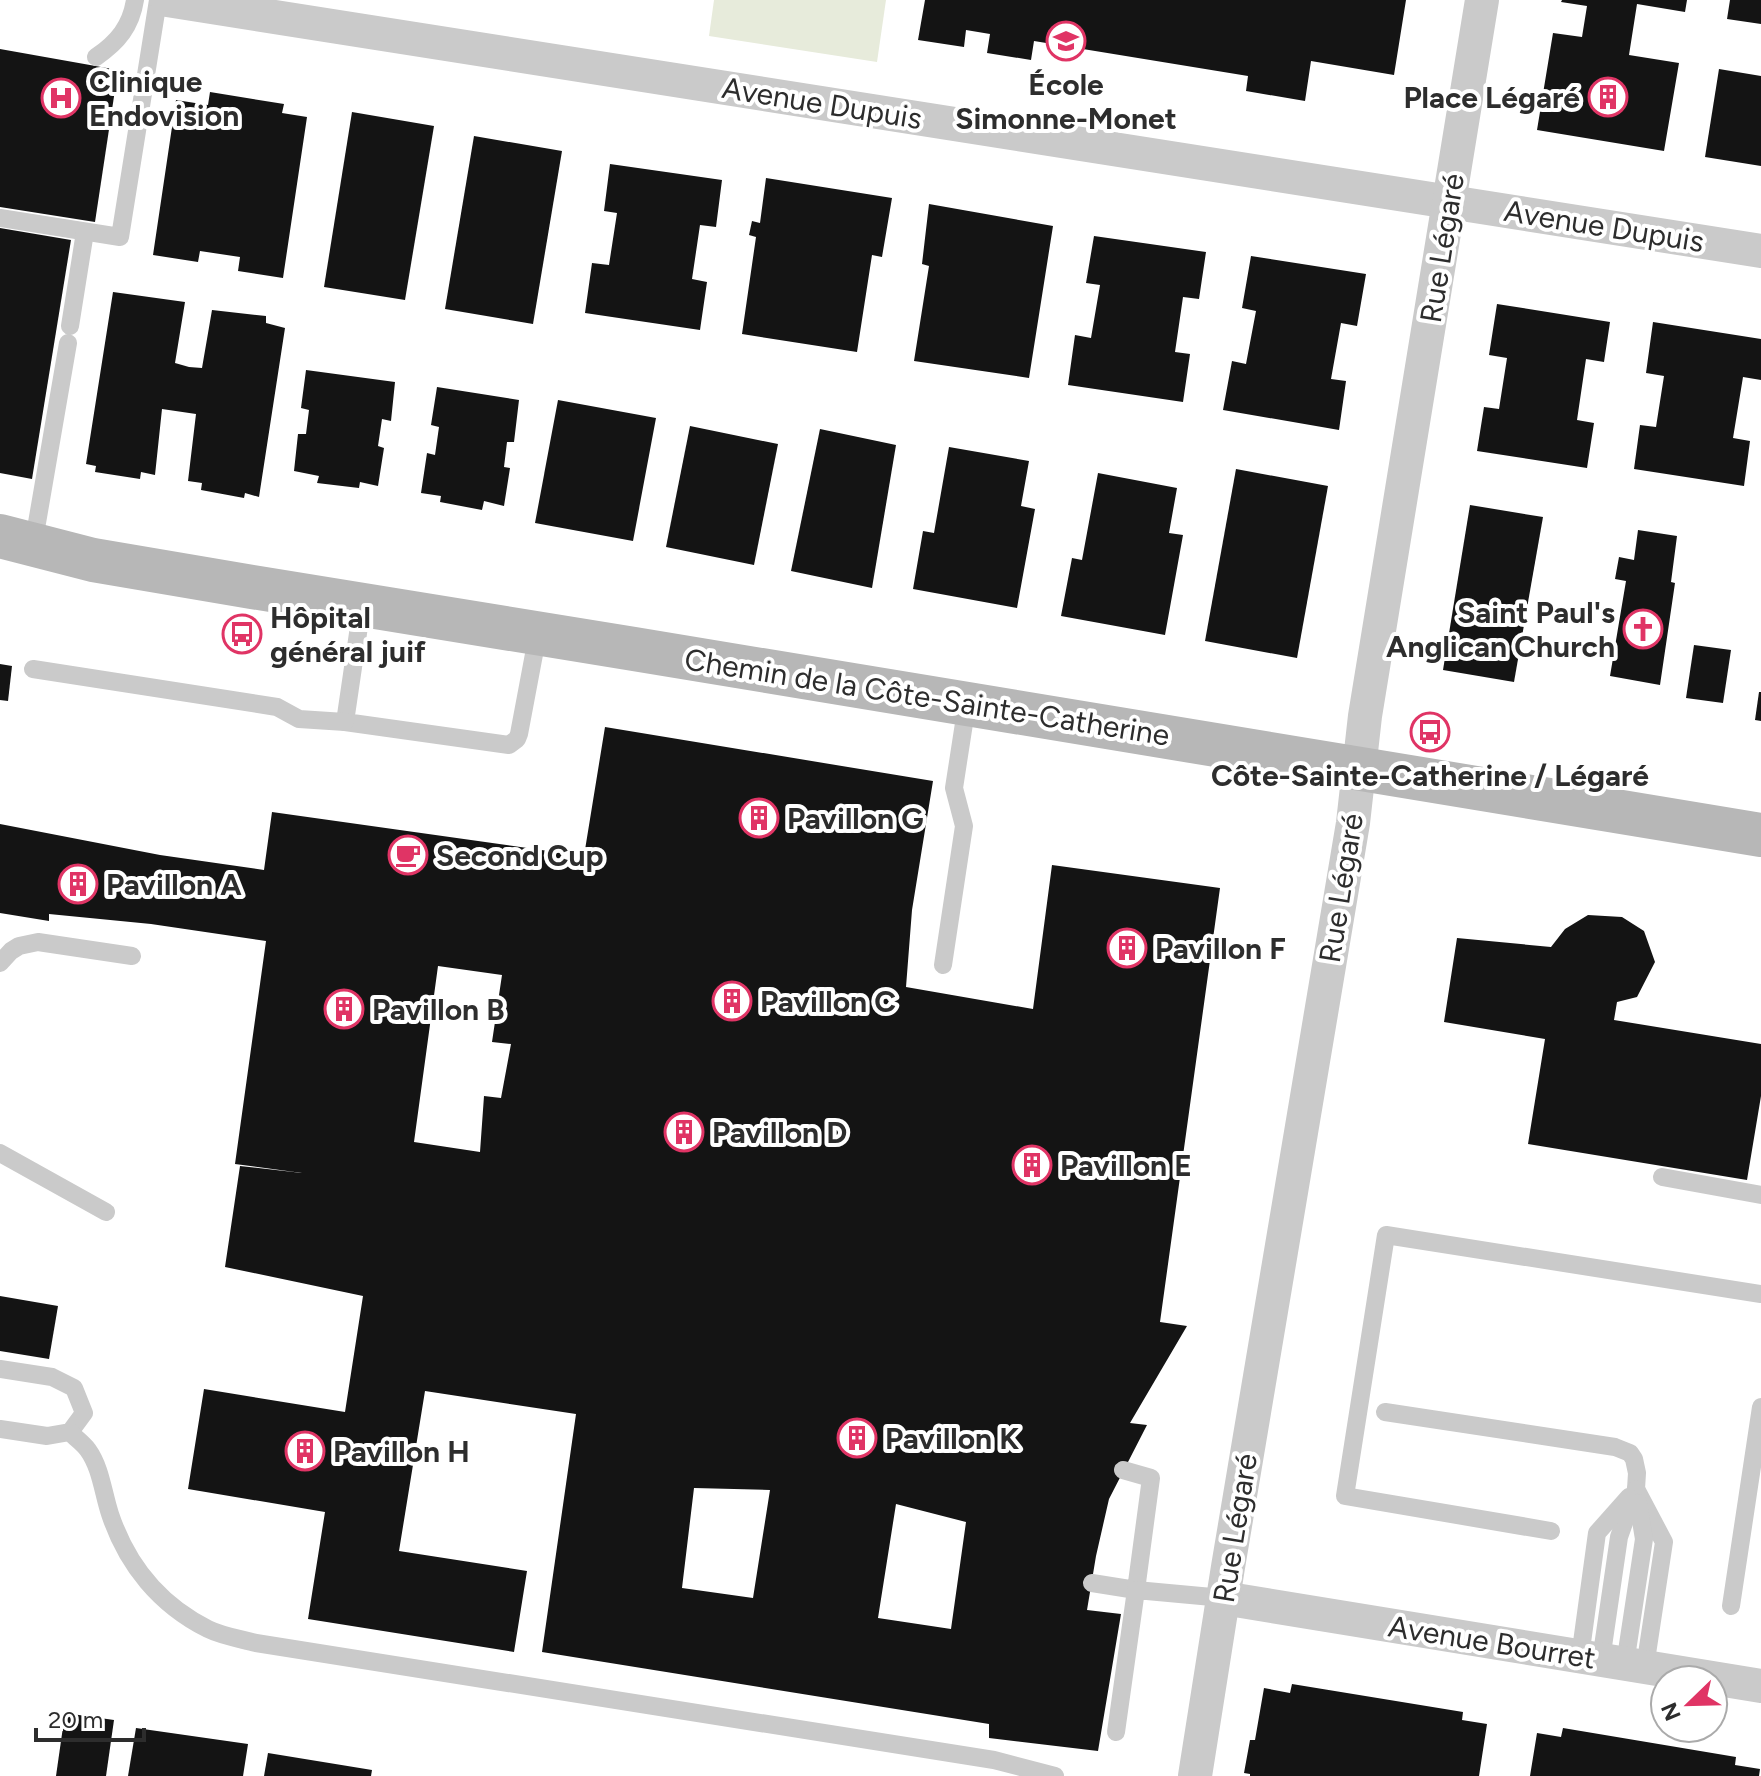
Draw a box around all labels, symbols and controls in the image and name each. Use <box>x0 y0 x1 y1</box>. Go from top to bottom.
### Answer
school or university icon: École Simonne-Monet <box>1045 20 1087 62</box>
place label: Clinique Endovision <box>89 63 239 134</box>
place label: École Simonne-Monet <box>955 66 1177 137</box>
street label: Avenue Dupuis <box>720 69 924 137</box>
building icon: Place Légaré <box>1587 76 1629 118</box>
hospital icon: Clinique Endovision <box>40 77 82 119</box>
place label: Place Légaré <box>1403 79 1580 116</box>
street label: Rue Légaré <box>1412 171 1472 325</box>
street label: Avenue Dupuis <box>1502 192 1706 260</box>
place label: Saint Paul's Anglican Church <box>1386 594 1615 665</box>
place label: Hôpital général juif <box>270 599 426 670</box>
church icon: Saint Paul's Anglican Church <box>1622 608 1664 650</box>
bus stop icon: Hôpital général juif <box>221 613 263 655</box>
street label: Chemin de la Côte-Sainte-Catherine <box>682 640 1172 754</box>
bus stop icon: Côte-Sainte-Catherine / Légaré <box>1409 711 1451 753</box>
place label: Côte-Sainte-Catherine / Légaré <box>1211 757 1649 794</box>
building icon: Pavillon G <box>738 797 780 839</box>
place label: Pavillon G <box>787 800 924 837</box>
street label: Rue Légaré <box>1311 811 1371 965</box>
cafe icon: Second Cup <box>387 834 429 876</box>
place label: Second Cup <box>436 837 604 874</box>
building icon: Pavillon A <box>57 863 99 905</box>
place label: Pavillon A <box>106 866 242 903</box>
building icon: Pavillon F <box>1106 927 1148 969</box>
place label: Pavillon F <box>1155 930 1286 967</box>
building icon: Pavillon C <box>711 980 753 1022</box>
place label: Pavillon C <box>760 983 896 1020</box>
building icon: Pavillon B <box>323 988 365 1030</box>
place label: Pavillon B <box>372 991 505 1028</box>
building icon: Pavillon D <box>663 1111 705 1153</box>
place label: Pavillon D <box>712 1114 847 1151</box>
building icon: Pavillon E <box>1011 1144 1053 1186</box>
place label: Pavillon E <box>1060 1147 1192 1184</box>
building icon: Pavillon K <box>836 1417 878 1459</box>
place label: Pavillon K <box>885 1420 1019 1457</box>
building icon: Pavillon H <box>284 1430 326 1472</box>
place label: Pavillon H <box>333 1433 470 1470</box>
street label: Rue Légaré <box>1205 1451 1265 1605</box>
street label: Avenue Bourret <box>1386 1607 1598 1677</box>
north arrow <box>1649 1664 1729 1744</box>
scale bar <box>36 1692 144 1742</box>
text: N <box>1655 1699 1687 1725</box>
text: 20 m <box>48 1705 103 1734</box>

